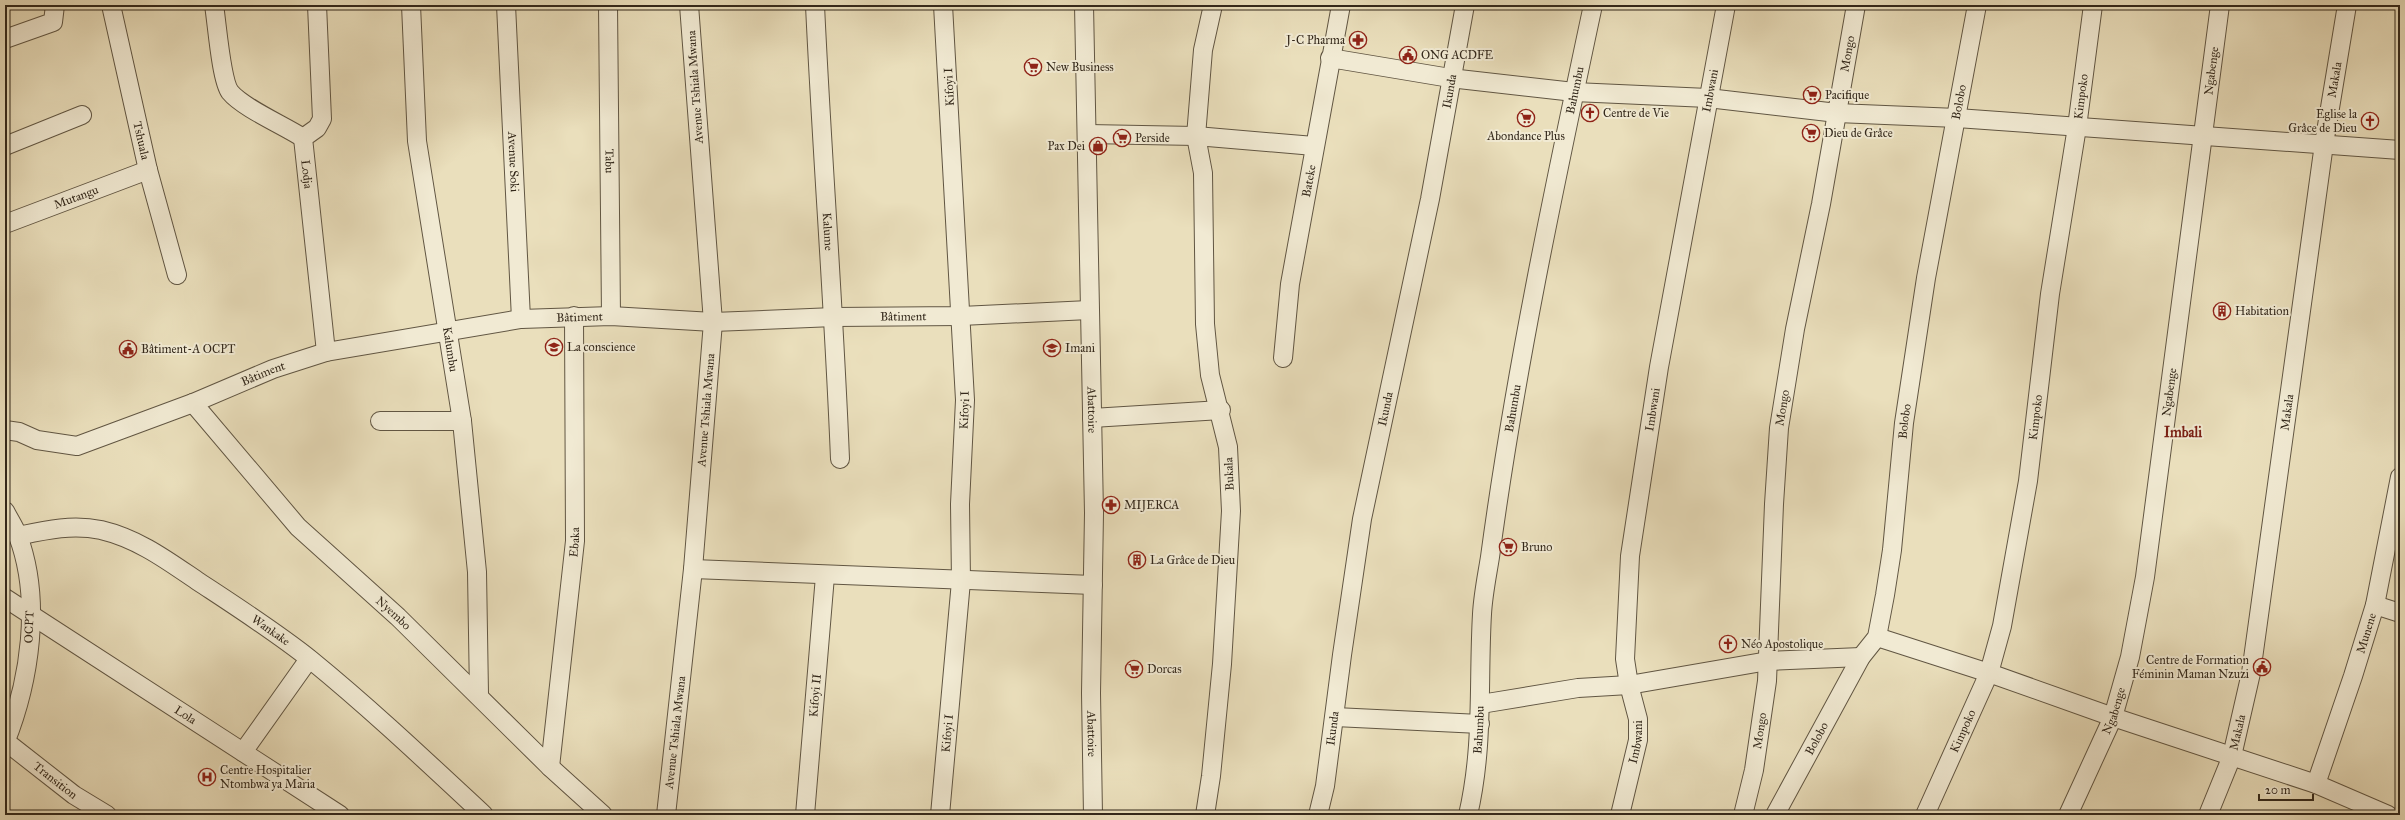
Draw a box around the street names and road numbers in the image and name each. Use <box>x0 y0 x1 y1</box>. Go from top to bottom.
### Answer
street label: Avenue Tshiala Mwana <box>684 29 706 145</box>
street label: Mongo <box>1837 35 1857 73</box>
street label: Ngabenge <box>2201 46 2222 96</box>
street label: Makala <box>2325 60 2345 99</box>
street label: Bahumbu <box>1563 65 1587 115</box>
street label: Kifoyi I <box>941 67 957 107</box>
street label: Imbwani <box>1699 67 1721 113</box>
street label: Ikunda <box>1439 72 1460 110</box>
street label: Kimpoko <box>2071 73 2091 120</box>
street label: Bolobo <box>1949 83 1969 121</box>
street label: Tshuala <box>130 120 153 162</box>
street label: Avenue Soki <box>505 130 522 193</box>
street label: Tabu <box>602 149 617 174</box>
street label: Lodja <box>298 159 315 190</box>
street label: Bateke <box>1299 164 1319 198</box>
street label: Mutangu <box>52 182 101 212</box>
street label: Kalume <box>820 212 836 251</box>
street label: Bâtiment <box>556 309 604 325</box>
street label: Bâtiment <box>880 309 927 324</box>
street label: Kalumbu <box>440 326 461 373</box>
street label: Avenue Tshiala Mwana <box>694 352 718 468</box>
street label: Bâtiment <box>239 358 288 389</box>
street label: Ngabenge <box>2159 367 2180 417</box>
street label: Bahumbu <box>1502 383 1524 433</box>
street label: Abattoire <box>1084 386 1099 433</box>
street label: Imbwani <box>1642 386 1663 432</box>
street label: Mongo <box>1772 389 1792 427</box>
street label: Kifoyi I <box>957 390 972 430</box>
street label: Ikunda <box>1375 390 1396 427</box>
street label: Makala <box>2278 392 2297 431</box>
street label: Kimpoko <box>2026 394 2045 441</box>
street label: Bolobo <box>1896 403 1914 440</box>
street label: Bukala <box>1221 456 1237 491</box>
street label: Ebaka <box>566 526 582 558</box>
street label: Nyembo <box>373 594 414 633</box>
street label: OCPT <box>21 610 37 644</box>
street label: Munene <box>2353 611 2379 655</box>
street label: Wankake <box>249 612 293 648</box>
street label: Kifoyi II <box>806 673 824 718</box>
street label: Avenue Tshiala Mwana <box>662 674 688 791</box>
street label: Ngabenge <box>2099 686 2128 736</box>
street label: Lola <box>172 703 200 728</box>
street label: Bahumbu <box>1470 705 1487 754</box>
street label: Kimpoko <box>1947 707 1979 755</box>
street label: Ikunda <box>1323 709 1342 746</box>
street label: Abattoire <box>1084 710 1099 757</box>
street label: Mongo <box>1750 712 1769 750</box>
street label: Makala <box>2227 712 2249 752</box>
street label: Kifoyi I <box>939 714 956 753</box>
street label: Imbwani <box>1626 720 1645 765</box>
street label: Bolobo <box>1802 720 1831 757</box>
street label: Transition <box>31 759 81 802</box>

